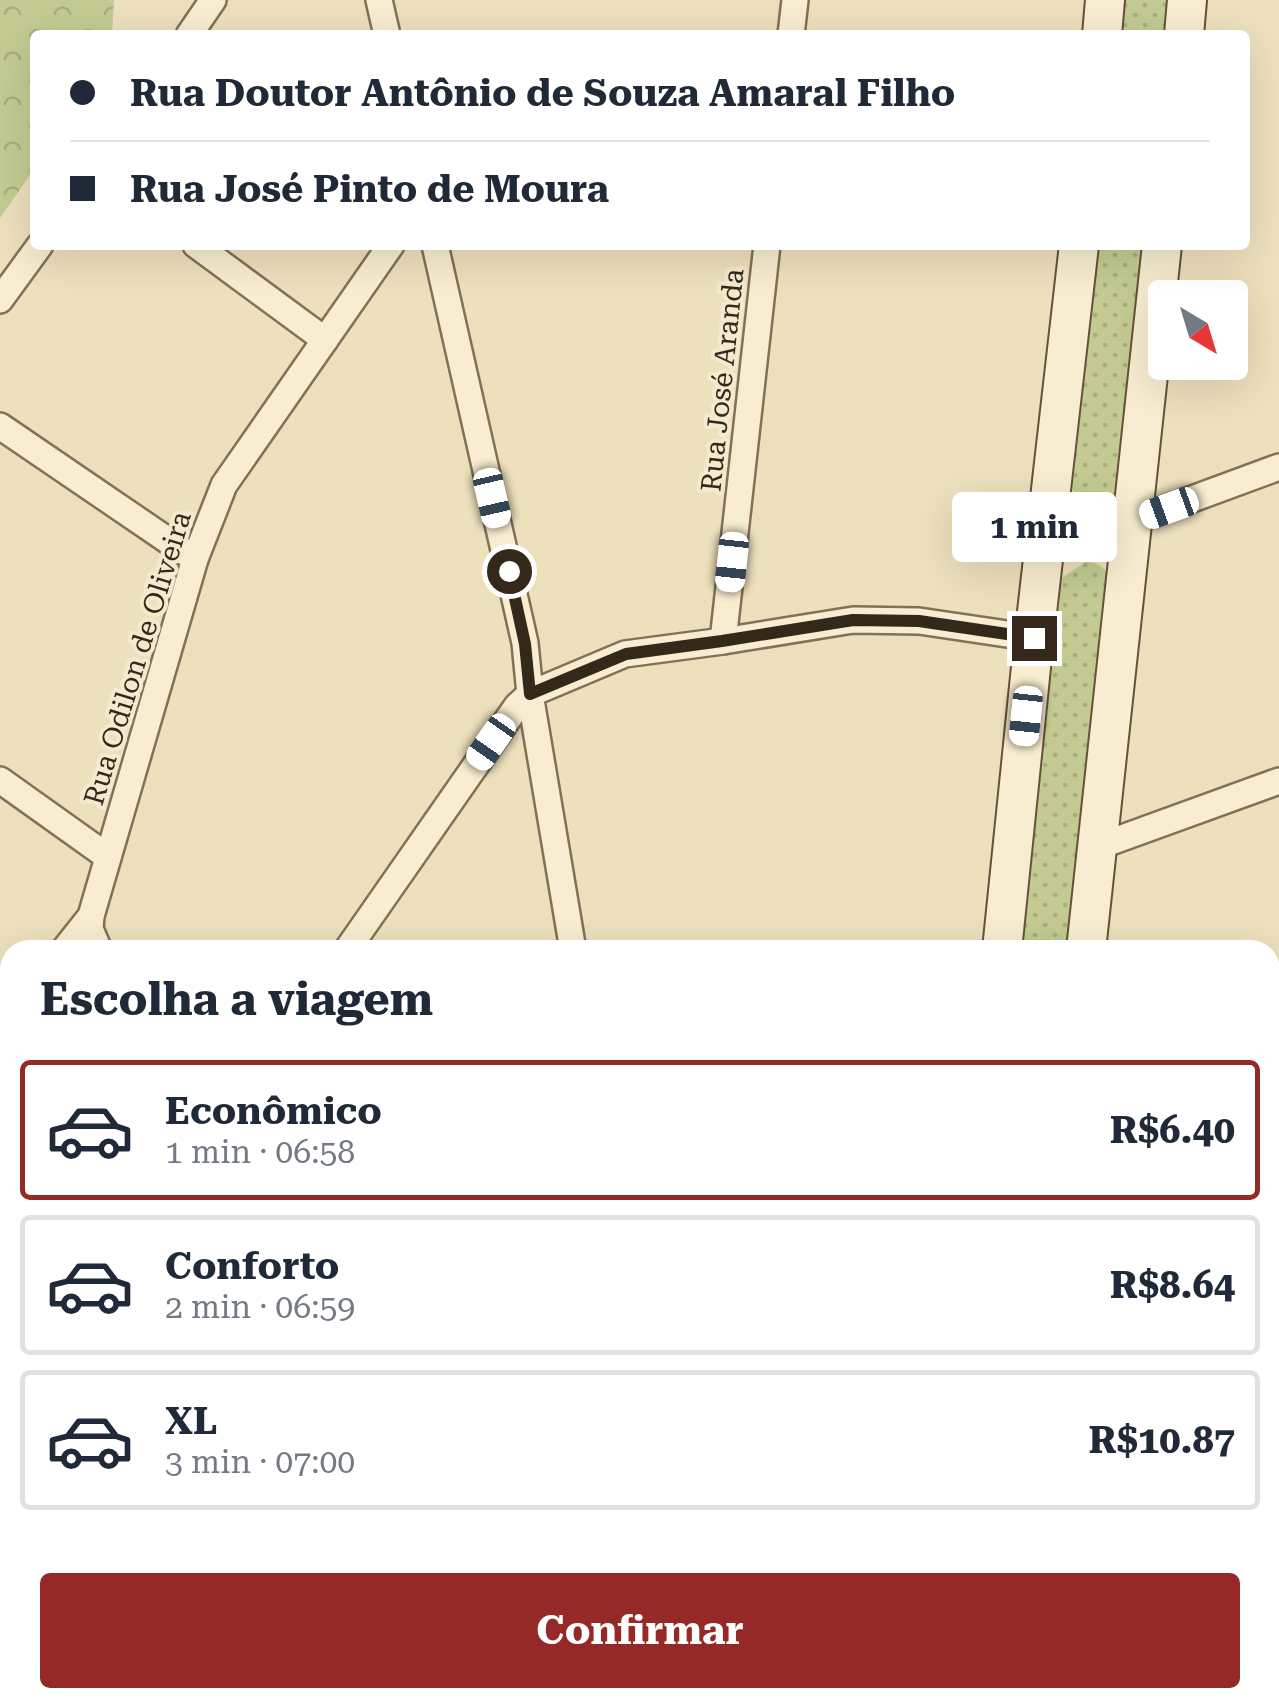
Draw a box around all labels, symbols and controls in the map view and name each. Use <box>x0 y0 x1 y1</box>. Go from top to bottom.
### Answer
text: Rua Doutor Antônio de Souza Amaral Filho <box>130 71 955 115</box>
text: Rua José Pinto de Moura <box>130 167 609 211</box>
street label: Rua José Aranda <box>694 267 751 493</box>
north arrow <box>1148 280 1248 380</box>
map controls <box>1148 280 1248 380</box>
car <box>471 465 513 531</box>
car <box>1136 484 1202 532</box>
callout: 1 min <box>952 493 1116 563</box>
street label: Rua Odilon de Oliveira <box>77 507 198 809</box>
text: 1 min <box>990 508 1079 546</box>
car <box>714 531 750 593</box>
route start <box>487 549 532 594</box>
route end <box>1012 616 1057 661</box>
car <box>1008 685 1044 747</box>
car <box>462 709 520 775</box>
text: Escolha a viagem <box>40 973 433 1026</box>
icon: car <box>45 1085 135 1175</box>
text: Econômico <box>165 1089 382 1133</box>
text: R$6.40 <box>1110 1108 1235 1152</box>
text: 1 min · 06:58 <box>165 1133 355 1171</box>
icon: car <box>45 1240 135 1330</box>
text: Conforto <box>165 1244 339 1288</box>
text: R$8.64 <box>1110 1263 1235 1307</box>
text: 2 min · 06:59 <box>165 1288 355 1326</box>
icon: car <box>45 1395 135 1485</box>
text: XL <box>165 1399 217 1443</box>
text: R$10.87 <box>1088 1418 1235 1462</box>
text: 3 min · 07:00 <box>165 1443 355 1481</box>
button: Confirmar <box>40 1573 1240 1688</box>

